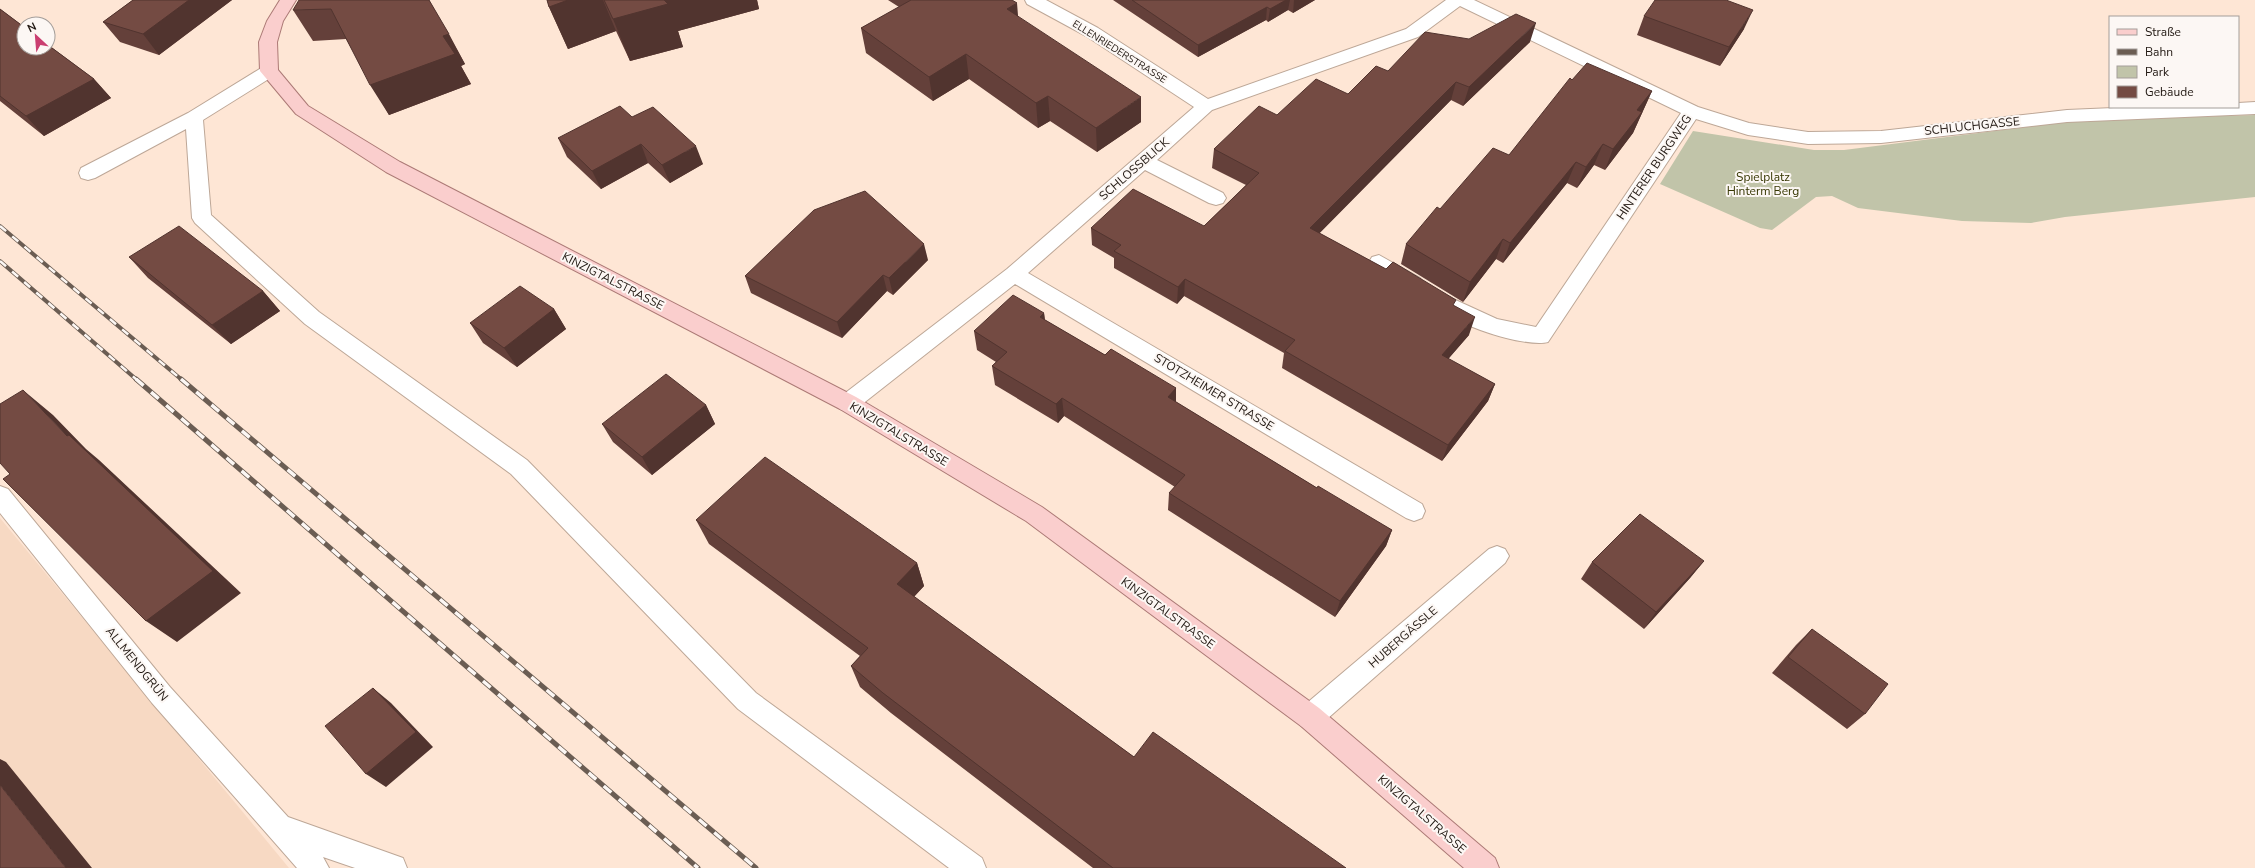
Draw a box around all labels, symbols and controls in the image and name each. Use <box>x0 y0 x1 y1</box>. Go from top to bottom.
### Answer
north arrow <box>16 16 56 56</box>
legend <box>2109 16 2239 108</box>
street label: ELLENRIEDERSTRASSE <box>1070 17 1169 87</box>
text: N <box>25 19 39 36</box>
text: Straße <box>2145 24 2181 40</box>
text: Bahn <box>2145 44 2173 60</box>
text: Park <box>2145 64 2170 80</box>
text: Gebäude <box>2145 84 2194 100</box>
street label: HINTERER BURGWEG <box>1613 111 1695 223</box>
street label: SCHLUCHGASSE <box>1923 113 2021 139</box>
street label: SCHLOSSBLICK <box>1096 134 1173 204</box>
park label: Spielplatz Hinterm Berg <box>1727 169 1799 199</box>
street label: KINZIGTALSTRASSE <box>559 248 667 314</box>
street label: STOTZHEIMER STRASSE <box>1151 350 1277 434</box>
street label: KINZIGTALSTRASSE <box>847 398 951 470</box>
street label: KINZIGTALSTRASSE <box>1118 574 1218 652</box>
street label: HUBERGÄSSLE <box>1365 603 1441 671</box>
street label: ALLMENDGRÜN <box>102 624 172 704</box>
street label: KINZIGTALSTRASSE <box>1374 771 1470 857</box>

